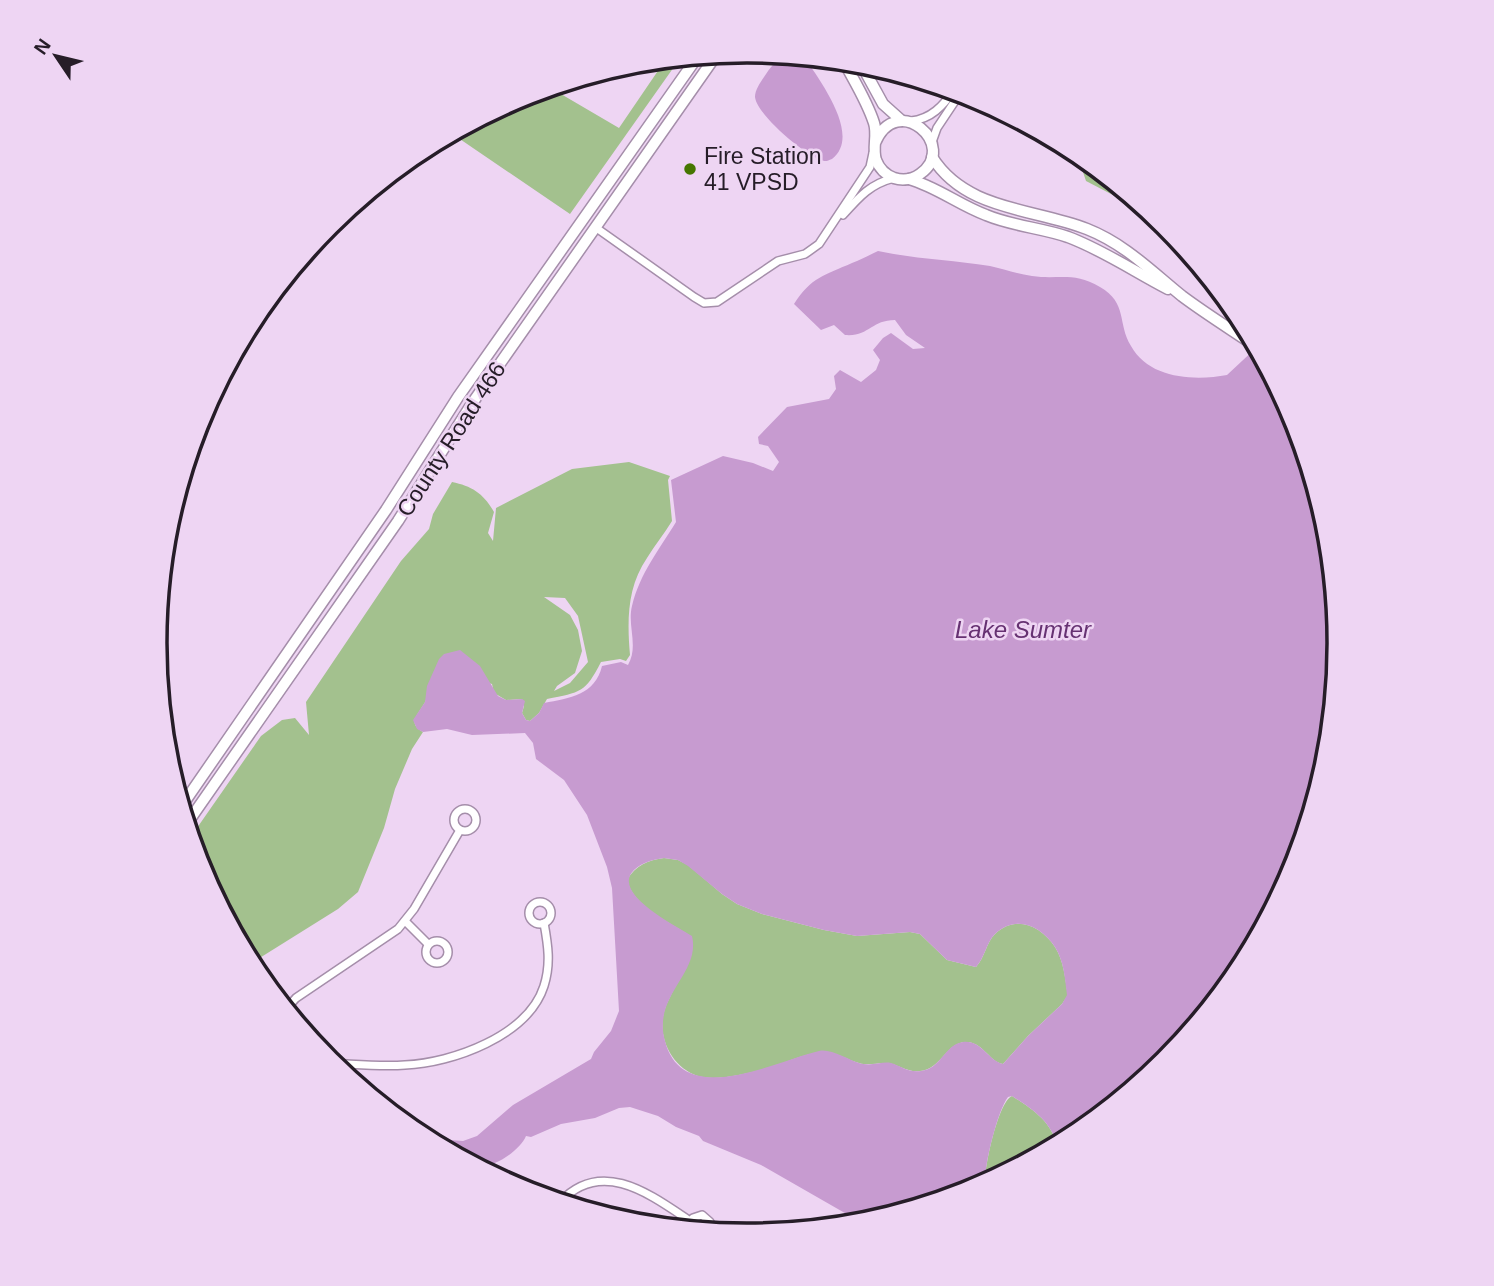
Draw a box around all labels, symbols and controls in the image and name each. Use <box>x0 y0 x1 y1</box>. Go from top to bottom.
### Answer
north arrow <box>21 21 91 91</box>
text: N <box>30 35 55 58</box>
place label: Fire Station 41 VPSD <box>704 143 822 195</box>
marker: Fire Station 41 VPSD <box>682 161 698 177</box>
street label: County Road 466 <box>391 357 511 521</box>
water label: Lake Sumter <box>955 616 1092 643</box>

